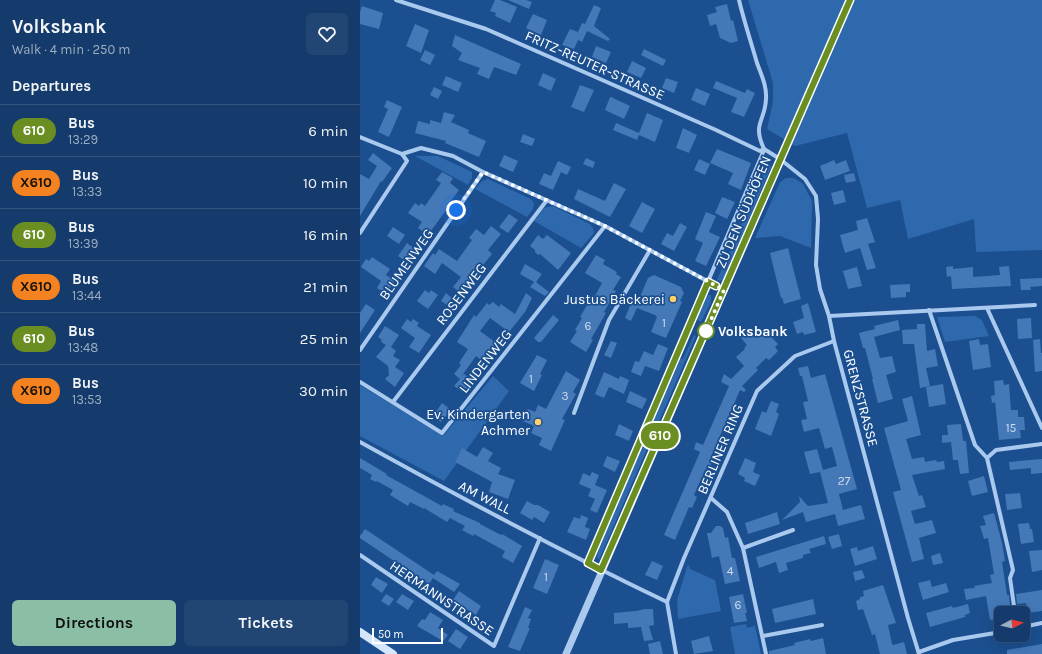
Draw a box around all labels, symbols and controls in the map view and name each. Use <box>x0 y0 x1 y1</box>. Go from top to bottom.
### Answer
button: heart <box>306 13 348 55</box>
text: Volksbank <box>12 16 106 38</box>
street label: FRITZ-REUTER-STRASSE <box>522 27 667 104</box>
text: Walk · 4 min · 250 m <box>12 42 130 57</box>
text: Departures <box>12 77 91 95</box>
text: Bus <box>68 114 95 132</box>
text: 610 <box>23 122 45 139</box>
text: 6 min <box>308 122 348 140</box>
text: 13:29 <box>68 132 98 147</box>
street label: ZU DEN SÜDHÖFEN <box>712 153 775 271</box>
text: Bus <box>72 166 99 184</box>
text: X610 <box>20 174 52 191</box>
text: 10 min <box>303 174 348 192</box>
text: 13:33 <box>72 184 102 199</box>
your location <box>446 200 466 220</box>
text: Bus <box>68 218 95 236</box>
street label: BLUMENWEG <box>376 225 437 303</box>
text: 610 <box>23 226 45 243</box>
text: 16 min <box>303 226 348 244</box>
text: 13:39 <box>68 236 98 251</box>
street label: ROSENWEG <box>433 260 490 329</box>
text: Bus <box>72 270 99 288</box>
text: X610 <box>20 278 52 295</box>
text: 21 min <box>303 278 348 296</box>
text: 13:44 <box>72 288 101 303</box>
place label: Justus Bäckerei <box>564 291 665 308</box>
marker: Justus Bäckerei <box>668 294 678 304</box>
house number: 1 <box>662 316 666 330</box>
house number: 6 <box>585 319 592 333</box>
text: Bus <box>68 322 95 340</box>
marker: Volksbank <box>697 322 715 340</box>
place label: Volksbank <box>718 323 788 340</box>
street label: LINDENWEG <box>455 326 516 397</box>
text: 610 <box>23 330 45 347</box>
text: 25 min <box>300 330 348 348</box>
text: 13:48 <box>68 340 98 355</box>
street label: GRENZSTRASSE <box>839 348 882 449</box>
house number: 1 <box>529 372 533 386</box>
text: Bus <box>72 374 99 392</box>
text: X610 <box>20 382 52 399</box>
text: 30 min <box>299 382 348 400</box>
house number: 3 <box>561 389 569 403</box>
text: 13:53 <box>72 392 102 407</box>
street label: BERLINER RING <box>694 402 747 497</box>
place label: Ev. Kindergarten Achmer <box>426 406 531 439</box>
marker: Ev. Kindergarten Achmer <box>533 417 543 427</box>
house number: 15 <box>1006 421 1017 435</box>
line badge: 610 <box>637 423 683 449</box>
text: 610 <box>649 427 671 444</box>
house number: 27 <box>838 474 851 488</box>
street label: AM WALL <box>456 477 514 518</box>
street label: HERMANNSTRASSE <box>386 557 497 640</box>
house number: 4 <box>727 564 734 578</box>
house number: 1 <box>544 570 548 584</box>
house number: 6 <box>735 598 742 612</box>
button: Directions <box>12 600 176 646</box>
button: Tickets <box>184 600 348 646</box>
north arrow <box>994 606 1030 642</box>
map controls <box>994 606 1030 642</box>
scale bar <box>372 626 443 645</box>
text: 50 m <box>378 628 404 641</box>

